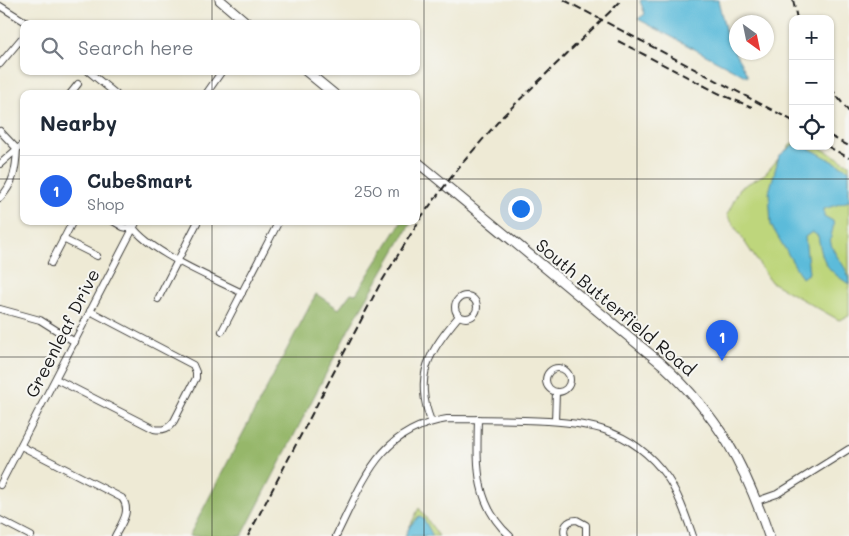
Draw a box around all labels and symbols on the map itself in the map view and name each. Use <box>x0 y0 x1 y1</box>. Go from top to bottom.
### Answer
north arrow <box>729 15 774 60</box>
your location <box>508 196 534 222</box>
street label: South Butterfield Road <box>531 233 701 381</box>
street label: Greenleaf Drive <box>19 264 105 402</box>
pin: 1 <box>706 320 738 361</box>

